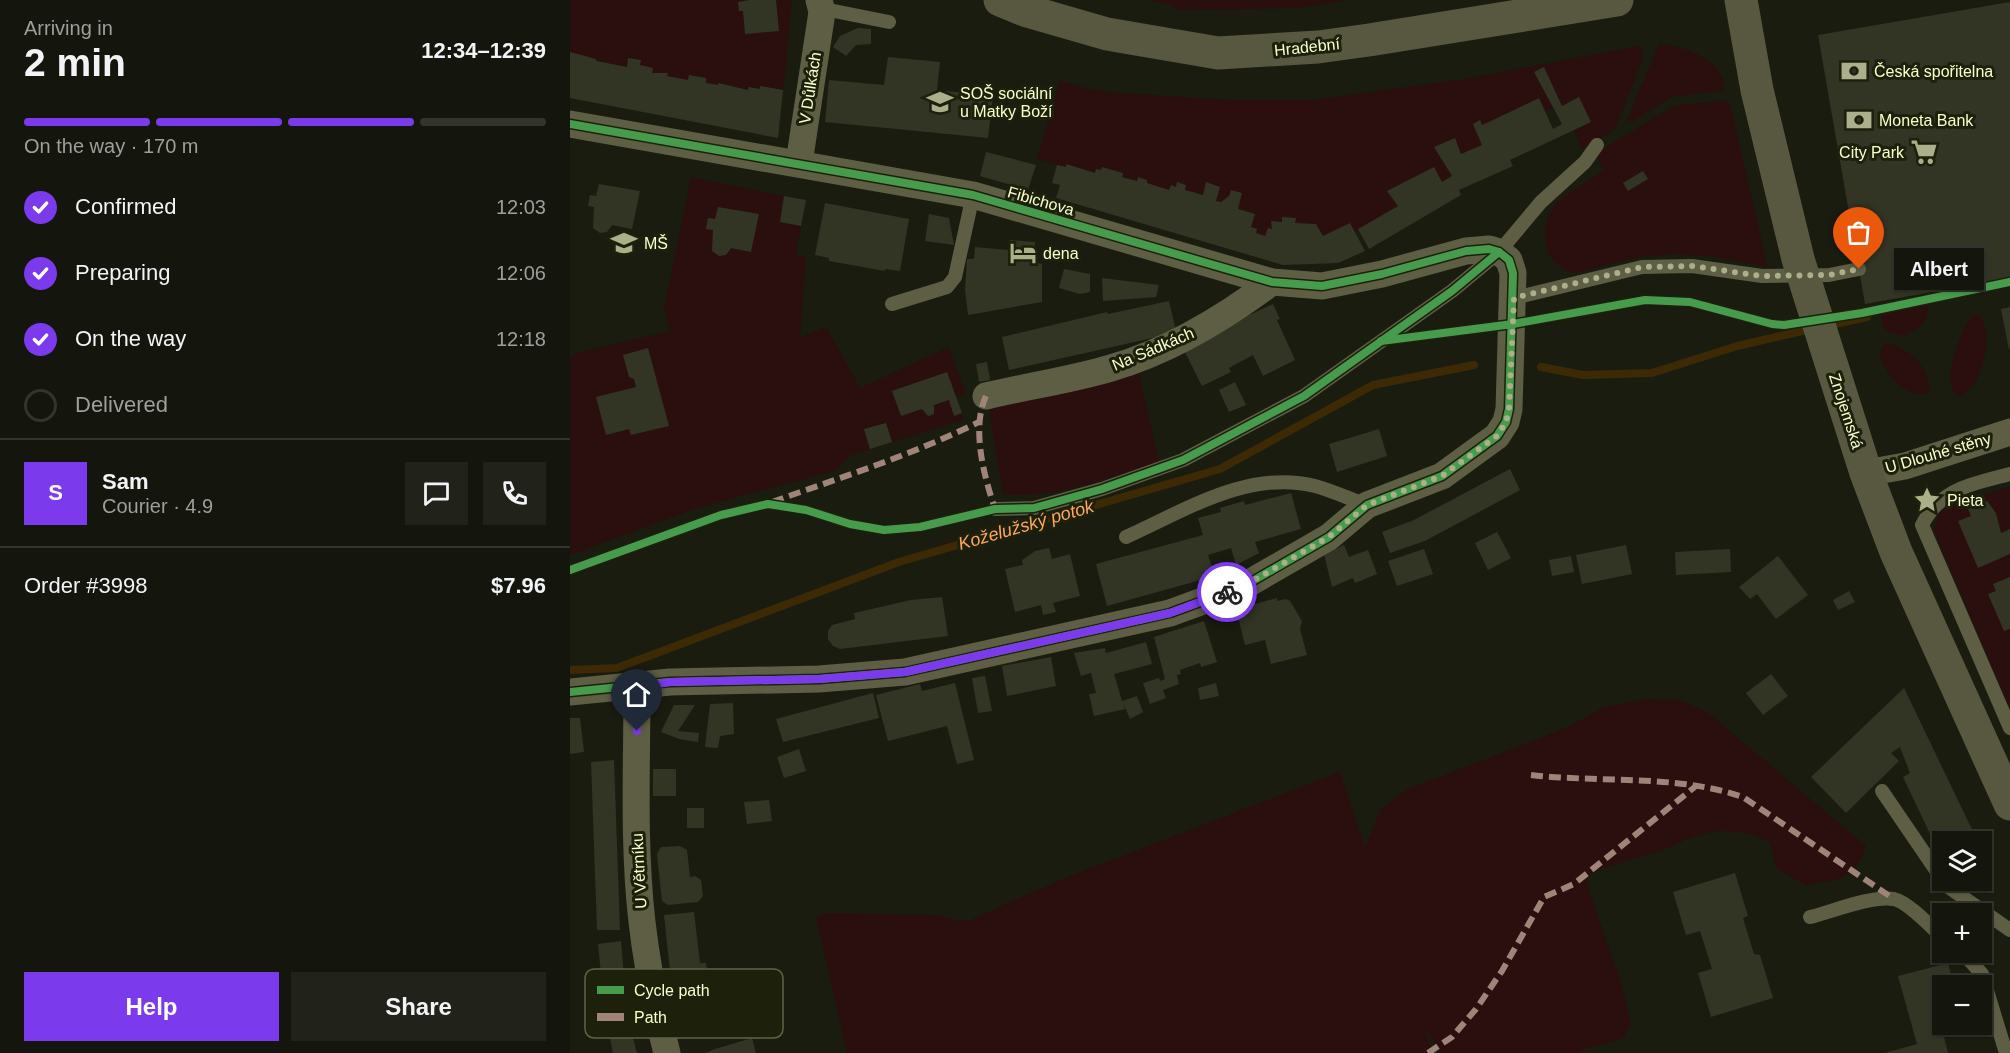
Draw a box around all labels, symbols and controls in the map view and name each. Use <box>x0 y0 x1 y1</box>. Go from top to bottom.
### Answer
text: Arriving in <box>24 17 113 39</box>
street label: Hradební <box>1273 35 1341 59</box>
text: 12:34–12:39 <box>421 38 546 63</box>
text: 2 min <box>24 41 126 84</box>
street label: V Důlkách <box>796 51 824 125</box>
bank icon: Česká spořitelna <box>1839 56 1869 86</box>
place label: Česká spořitelna <box>1874 62 1993 80</box>
place label: SOŠ sociální u Matky Boží <box>960 84 1053 120</box>
school or university icon: SOŠ sociální u Matky Boží <box>925 87 955 117</box>
bank icon: Moneta Bank <box>1844 105 1874 135</box>
place label: Moneta Bank <box>1879 112 1974 129</box>
text: On the way · 170 m <box>24 135 199 157</box>
supermarket icon: City Park <box>1909 137 1939 167</box>
place label: City Park <box>1839 144 1905 161</box>
street label: Fibichova <box>1006 183 1076 219</box>
icon: check <box>24 191 57 224</box>
text: Confirmed <box>75 194 176 219</box>
text: 12:03 <box>496 196 546 218</box>
pin <box>1833 207 1884 269</box>
icon: bag <box>1842 216 1875 249</box>
school or university icon: MŠ <box>609 228 639 258</box>
place label: MŠ <box>644 234 668 252</box>
hotel icon: dena <box>1008 238 1038 268</box>
place label: dena <box>1043 245 1079 262</box>
callout: Albert <box>1895 248 1985 290</box>
icon: check <box>24 257 57 290</box>
text: Albert <box>1910 258 1968 280</box>
text: Preparing <box>75 260 170 285</box>
text: 12:06 <box>496 262 546 284</box>
icon: check <box>24 323 57 356</box>
street label: Na Sádkách <box>1110 324 1196 374</box>
text: On the way <box>75 326 186 351</box>
text: 12:18 <box>496 328 546 350</box>
street label: Znojemská <box>1826 371 1866 451</box>
text: Delivered <box>75 392 168 417</box>
street label: U Dlouhé stěny <box>1883 430 1993 476</box>
button: chat <box>405 462 468 525</box>
button: phone <box>483 462 546 525</box>
text: Sam <box>102 469 148 494</box>
text: S <box>48 480 63 505</box>
place icon: Pieta <box>1912 485 1942 515</box>
place label: Pieta <box>1947 492 1984 509</box>
text: Courier · 4.9 <box>102 495 213 517</box>
water label: Koželužský potok <box>956 496 1097 554</box>
courier <box>1197 562 1257 622</box>
text: Order #3998 <box>24 573 148 598</box>
text: $7.96 <box>491 573 546 598</box>
icon: bike <box>1211 576 1244 609</box>
pin <box>611 669 662 731</box>
icon: home <box>620 678 653 711</box>
map controls <box>1932 831 1992 1035</box>
button: layers <box>1932 831 1992 891</box>
street label: U Větrníku <box>629 833 649 909</box>
button: + <box>1932 903 1992 963</box>
legend <box>585 969 783 1038</box>
button: Help <box>24 972 279 1041</box>
button: Share <box>291 972 546 1041</box>
button: − <box>1932 975 1992 1035</box>
text: Cycle path <box>634 982 710 999</box>
text: Path <box>634 1009 667 1026</box>

